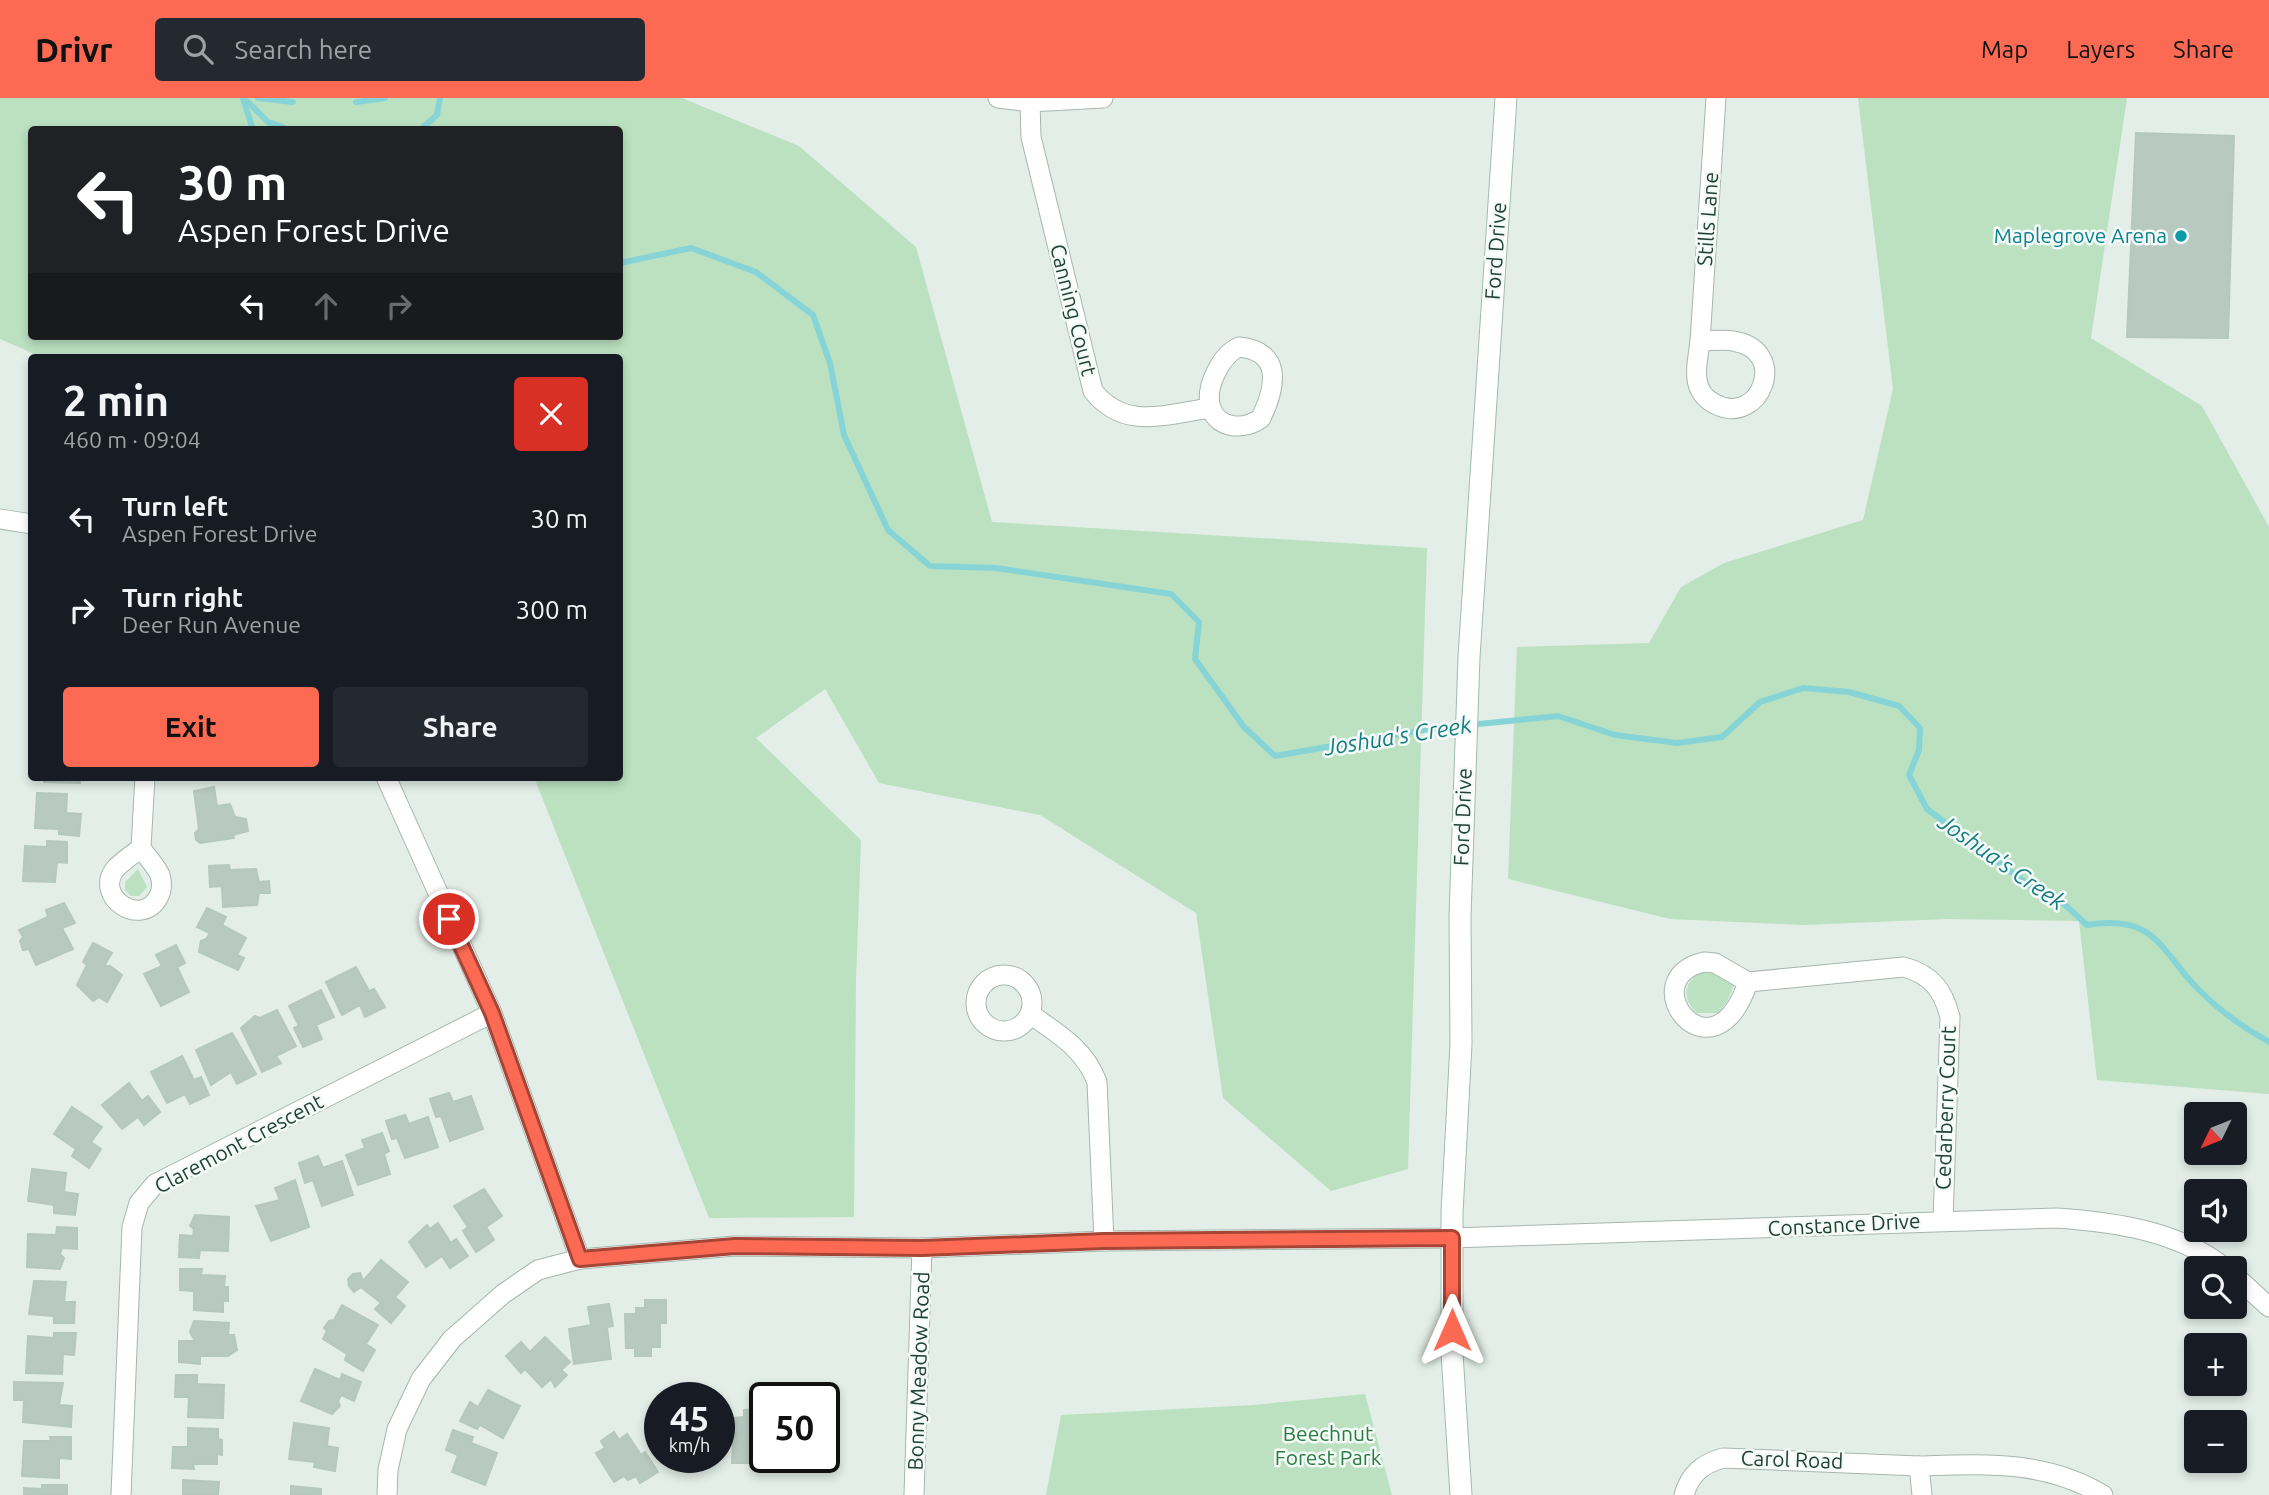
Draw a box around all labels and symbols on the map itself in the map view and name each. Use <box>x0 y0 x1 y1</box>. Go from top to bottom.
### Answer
street label: Stills Lane <box>1692 171 1722 267</box>
street label: Ford Drive <box>1480 201 1510 301</box>
place label: Maplegrove Arena <box>1994 223 2167 247</box>
marker: Maplegrove Arena <box>2173 228 2189 244</box>
street label: Canning Court <box>1046 241 1102 378</box>
water label: Joshua's Creek <box>1322 711 1473 760</box>
street label: Ford Drive <box>1448 768 1476 866</box>
water label: Joshua's Creek <box>1933 808 2071 915</box>
pin <box>419 889 479 949</box>
street label: Cedarberry Court <box>1930 1026 1960 1190</box>
street label: Claremont Crescent <box>150 1089 327 1198</box>
north arrow <box>2184 1102 2247 1166</box>
street label: Constance Drive <box>1767 1208 1921 1240</box>
street label: Bonny Meadow Road <box>903 1271 933 1471</box>
position arrow <box>1415 1293 1489 1367</box>
speed limit sign: 50 <box>749 1382 840 1473</box>
park label: Beechnut Forest Park <box>1275 1421 1382 1469</box>
street label: Carol Road <box>1740 1445 1844 1473</box>

